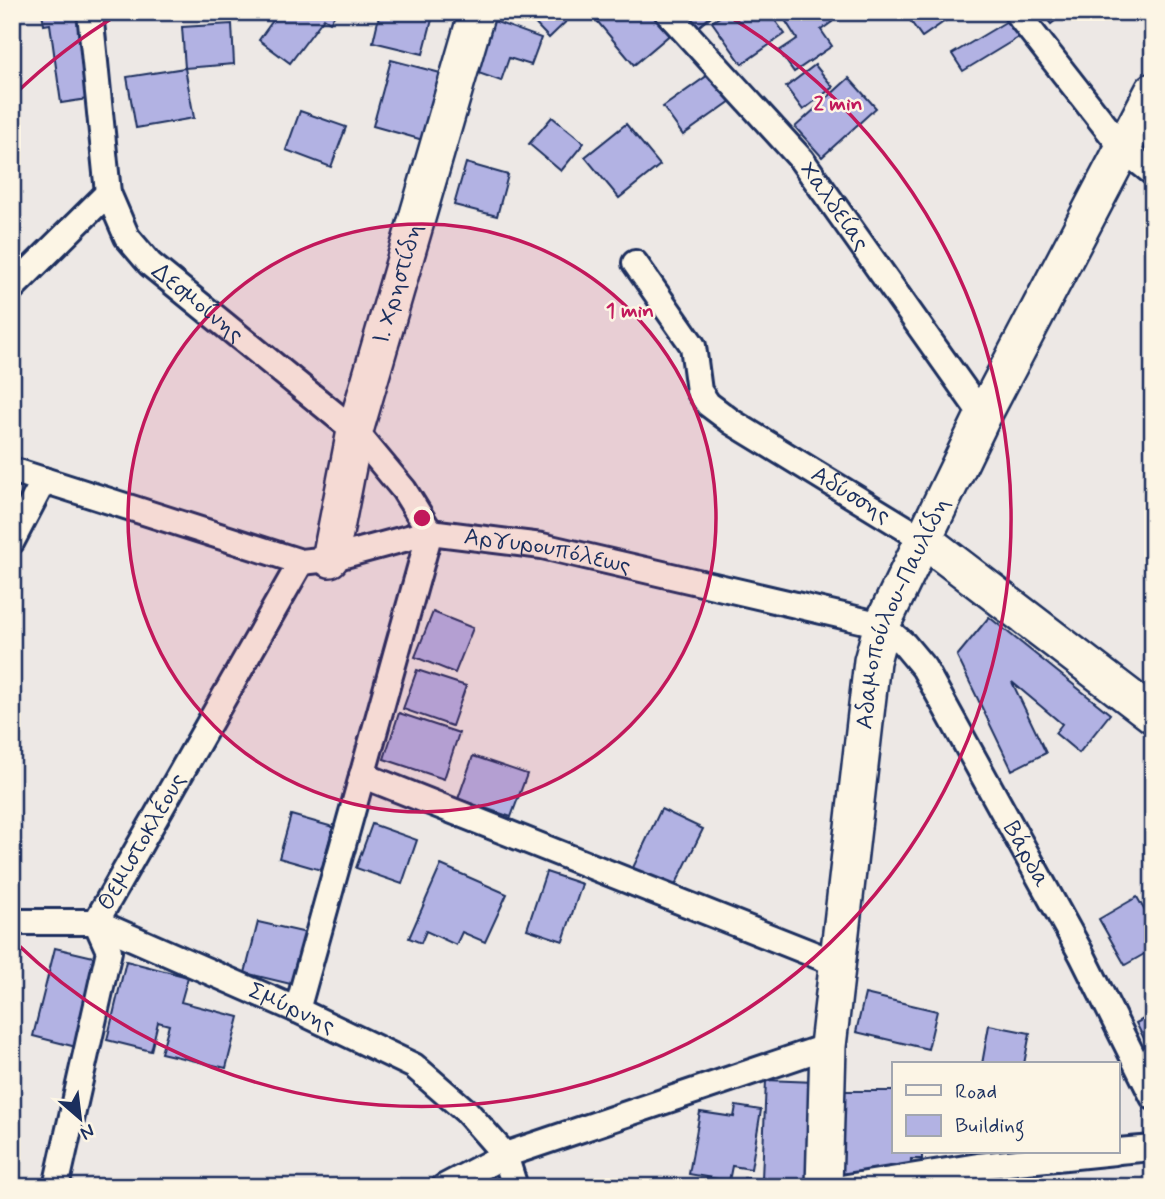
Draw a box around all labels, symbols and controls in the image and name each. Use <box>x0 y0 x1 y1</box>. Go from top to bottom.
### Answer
text: 2 min <box>813 90 863 118</box>
street label: Χαλδείας <box>792 156 877 257</box>
street label: Ι. Χρηστίδη <box>366 220 430 347</box>
street label: Δεσμοίνης <box>145 256 250 350</box>
text: 1 min <box>606 297 654 325</box>
street label: Αδύσσης <box>805 459 897 531</box>
street label: Αδαμοπούλου-Παυλίδη <box>849 492 957 731</box>
centre of rings <box>410 506 434 530</box>
street label: Αργυρουπόλεως <box>462 521 634 582</box>
street label: Θεμιστοκλέους <box>90 767 193 916</box>
street label: Βάρδα <box>996 816 1057 893</box>
street label: Σμύρνης <box>244 975 340 1042</box>
legend <box>892 1062 1120 1154</box>
text: Road <box>955 1078 997 1106</box>
north arrow <box>46 1084 116 1154</box>
text: Building <box>955 1112 1025 1142</box>
text: N <box>76 1118 99 1146</box>

